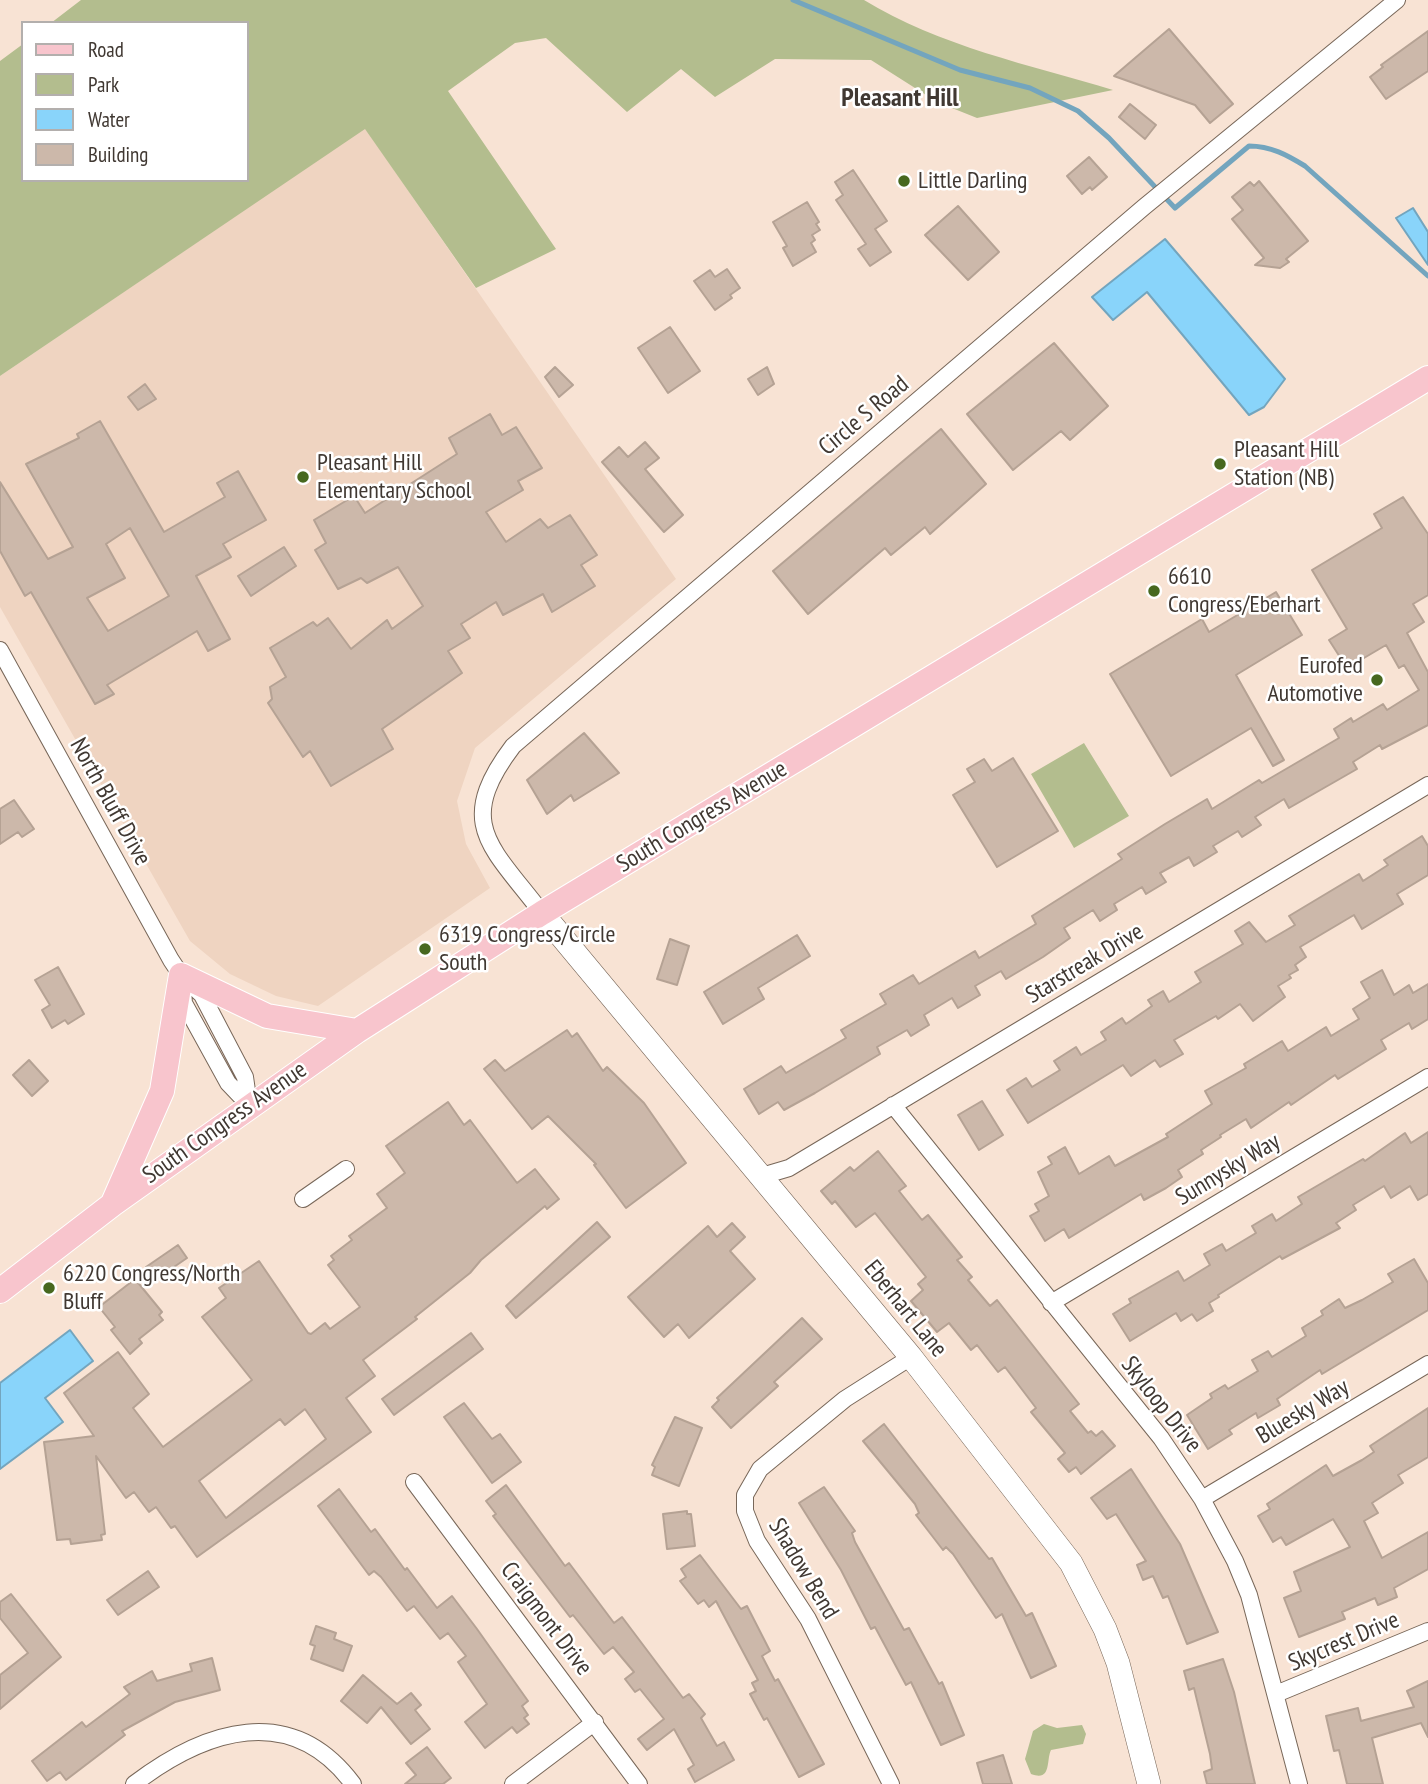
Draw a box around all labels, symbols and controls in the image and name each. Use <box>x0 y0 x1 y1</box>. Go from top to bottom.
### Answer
legend <box>21 21 248 182</box>
text: Road <box>88 36 124 63</box>
text: Park <box>88 71 119 98</box>
district label: Pleasant Hill <box>841 83 959 115</box>
text: Water <box>88 106 130 133</box>
text: Building <box>88 141 148 168</box>
place label: Little Darling <box>918 167 1027 195</box>
marker: Little Darling <box>896 173 912 189</box>
street label: Circle S Road <box>813 370 915 462</box>
place label: Pleasant Hill Station (NB) <box>1234 436 1339 492</box>
place label: Pleasant Hill Elementary School <box>317 449 471 505</box>
marker: Pleasant Hill Station (NB) <box>1212 456 1228 472</box>
marker: Pleasant Hill Elementary School <box>295 469 311 485</box>
place label: 6610 Congress/Eberhart <box>1168 563 1320 619</box>
marker: 6610 Congress/Eberhart <box>1146 583 1162 599</box>
place label: Eurofed Automotive <box>1267 652 1363 708</box>
marker: Eurofed Automotive <box>1369 672 1385 688</box>
street label: North Bluff Drive <box>63 733 157 871</box>
street label: South Congress Avenue <box>612 755 792 879</box>
street label: Starstreak Drive <box>1021 918 1149 1010</box>
place label: 6319 Congress/Circle South <box>439 921 615 977</box>
marker: 6319 Congress/Circle South <box>417 941 433 957</box>
street label: South Congress Avenue <box>138 1056 312 1190</box>
street label: Sunnysky Way <box>1171 1128 1285 1212</box>
street label: Eberhart Lane <box>857 1255 953 1363</box>
place label: 6220 Congress/North Bluff <box>63 1260 240 1316</box>
marker: 6220 Congress/North Bluff <box>41 1280 57 1296</box>
street label: Skyloop Drive <box>1115 1351 1207 1459</box>
street label: Bluesky Way <box>1252 1373 1354 1451</box>
street label: Shadow Bend <box>762 1513 844 1625</box>
street label: Craigmont Drive <box>494 1557 598 1681</box>
street label: Skycrest Drive <box>1285 1606 1403 1678</box>

